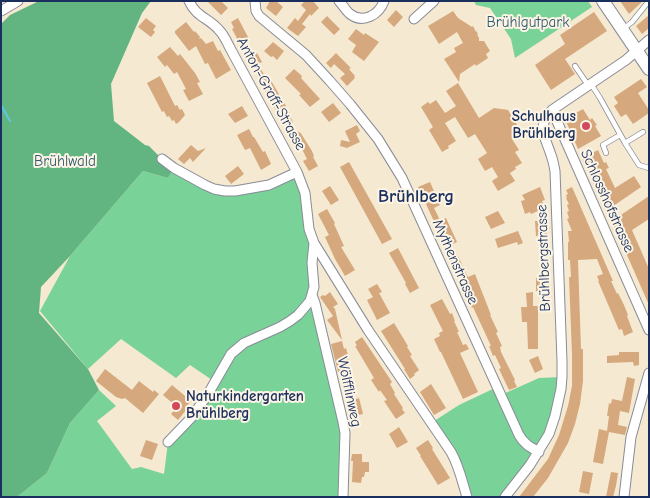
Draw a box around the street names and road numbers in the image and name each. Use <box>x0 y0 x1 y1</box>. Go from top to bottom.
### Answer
street label: Anton-Graff-Strasse <box>232 34 310 154</box>
street label: Schlosshofstrasse <box>576 147 638 255</box>
street label: Brühlbergstrasse <box>533 204 555 312</box>
street label: Mythenstrasse <box>428 217 482 307</box>
street label: Wölfflinweg <box>333 355 365 429</box>

